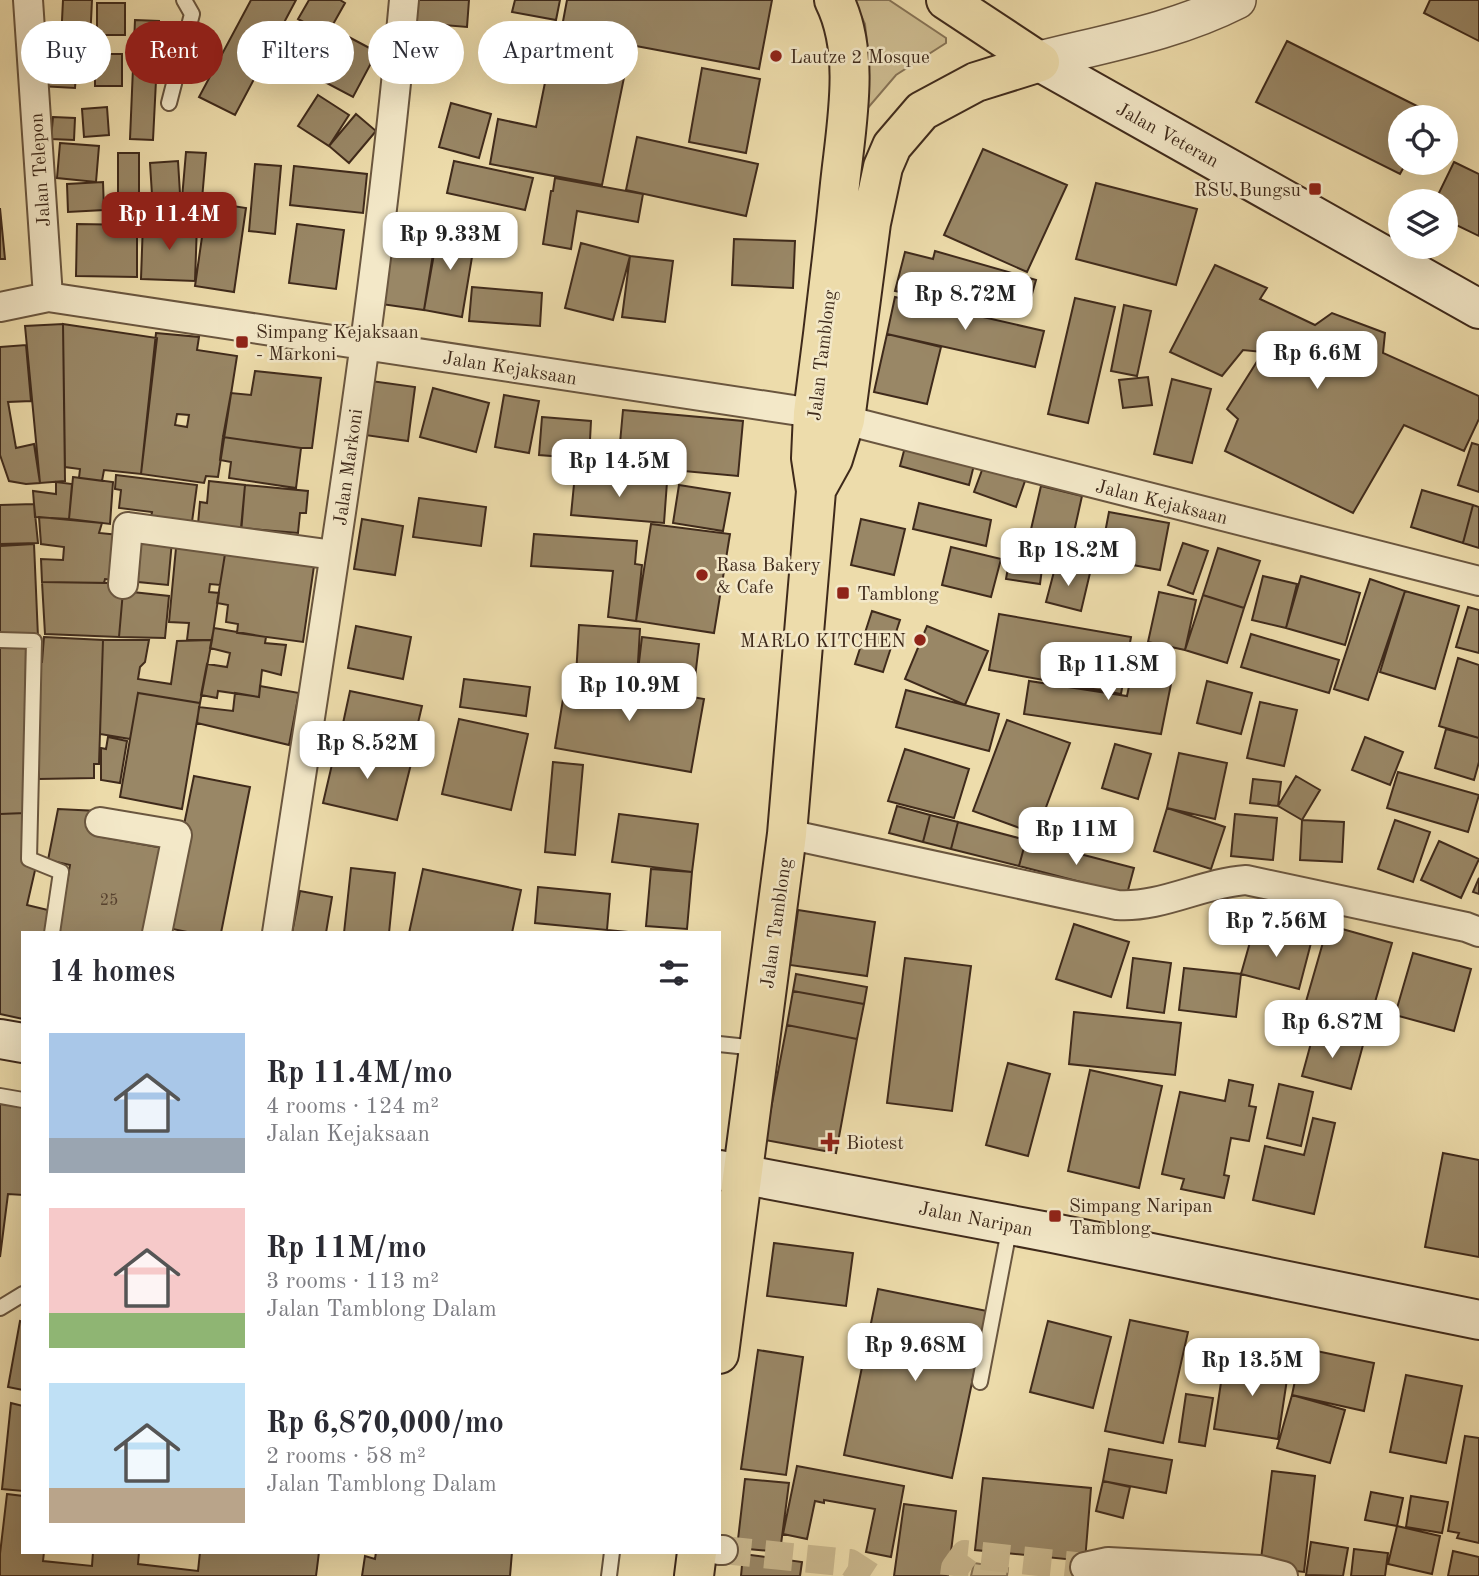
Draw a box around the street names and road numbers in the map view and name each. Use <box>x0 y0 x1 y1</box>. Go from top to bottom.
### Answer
street label: Jalan Veteran <box>1112 100 1221 172</box>
street label: Jalan Telepon <box>28 112 55 227</box>
street label: Jalan Tamblong <box>806 288 841 422</box>
street label: Jalan Kejaksaan <box>441 349 578 389</box>
street label: Jalan Markoni <box>332 408 367 527</box>
street label: Jalan Kejaksaan <box>1093 478 1229 529</box>
street label: Jalan Tamblong <box>759 856 796 990</box>
street label: Jalan Naripan <box>917 1200 1034 1241</box>

